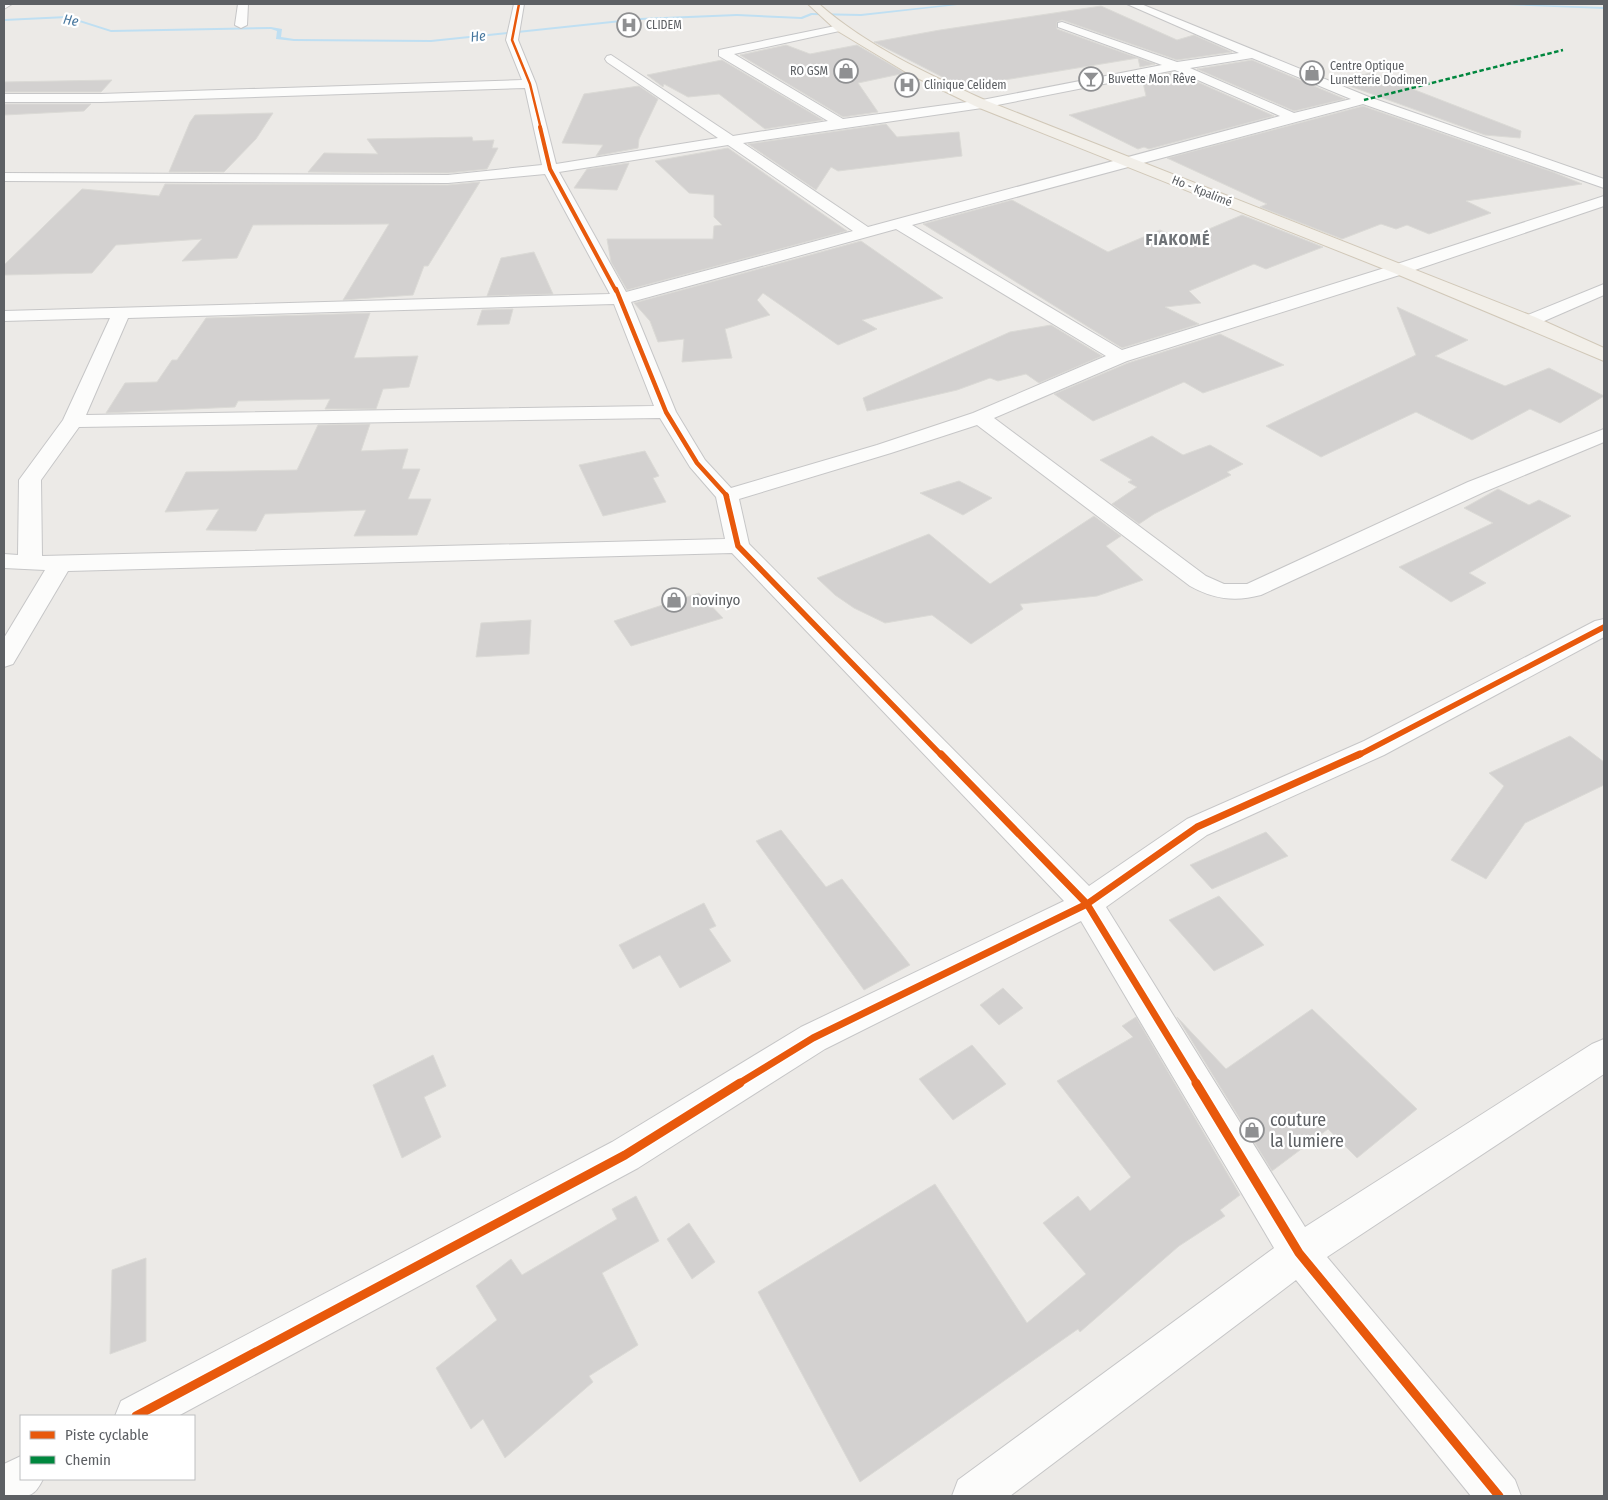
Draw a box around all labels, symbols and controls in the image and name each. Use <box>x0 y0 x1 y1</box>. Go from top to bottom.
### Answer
water label: He <box>62 11 80 30</box>
hospital icon: CLIDEM <box>616 12 642 38</box>
place label: CLIDEM <box>646 18 682 32</box>
water label: He <box>470 27 487 46</box>
shop icon: RO GSM <box>833 58 859 84</box>
place label: Centre Optique Lunetterie Dodimen <box>1330 59 1427 87</box>
shop icon: Centre Optique Lunetterie Dodimen <box>1299 60 1325 86</box>
place label: RO GSM <box>790 64 828 78</box>
bar icon: Buvette Mon Rêve <box>1078 66 1104 92</box>
hospital icon: Clinique Celidem <box>894 72 920 98</box>
place label: Buvette Mon Rêve <box>1108 72 1196 86</box>
place label: Clinique Celidem <box>924 78 1007 92</box>
street label: Ho - Kpalimé <box>1170 173 1234 209</box>
district label: FIAKOMÉ <box>1145 229 1211 249</box>
shop icon: novinyo <box>661 587 687 613</box>
place label: novinyo <box>692 591 741 609</box>
place label: couture la lumiere <box>1270 1109 1344 1152</box>
shop icon: couture la lumiere <box>1239 1117 1265 1143</box>
legend <box>20 1415 195 1480</box>
text: Piste cyclable <box>65 1426 149 1444</box>
text: Chemin <box>65 1451 111 1469</box>

